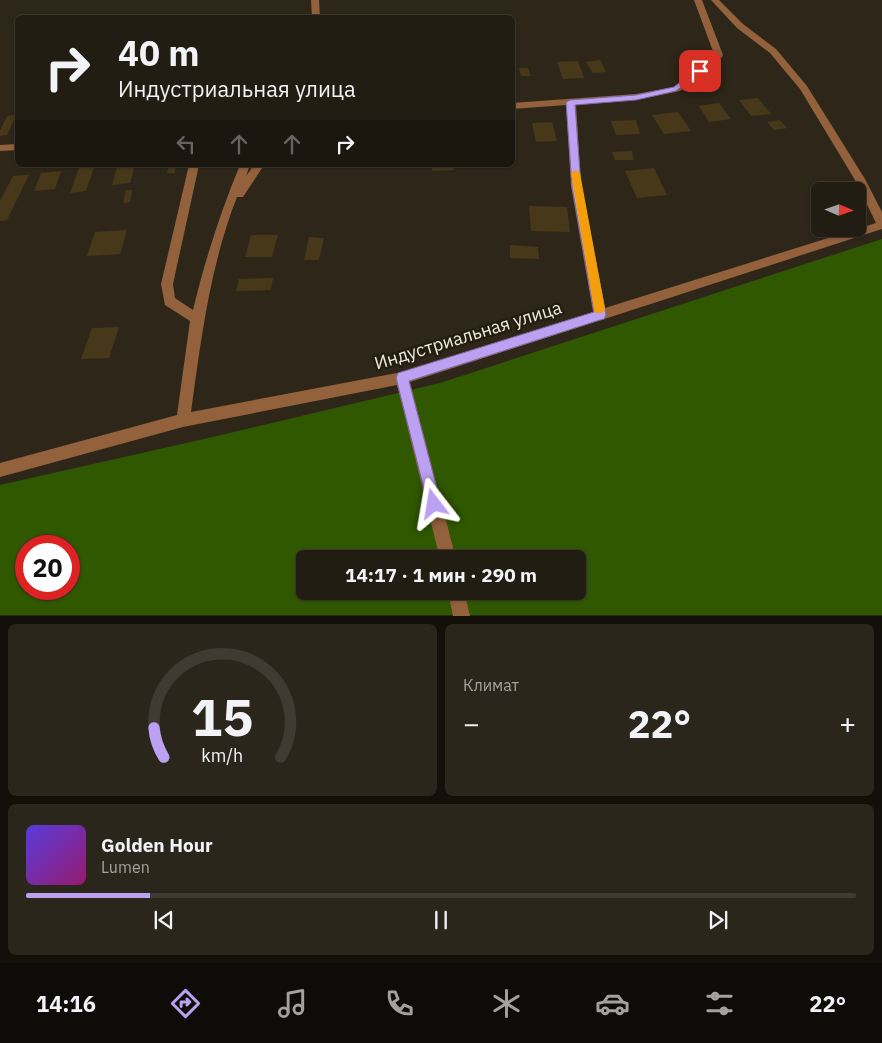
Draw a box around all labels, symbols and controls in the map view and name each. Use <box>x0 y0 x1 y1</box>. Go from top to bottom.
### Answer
text: 40 m <box>118 30 200 76</box>
icon: right <box>35 35 100 100</box>
pin <box>679 50 721 92</box>
icon: arrive <box>686 57 714 85</box>
text: Индустриальная улица <box>118 74 356 103</box>
icon: left <box>172 130 200 158</box>
icon: ahead <box>225 130 253 158</box>
icon: ahead <box>278 130 306 158</box>
icon: right <box>331 130 359 158</box>
north arrow <box>811 182 866 238</box>
map controls <box>811 182 866 237</box>
street label: Индустриальная улица <box>372 295 565 374</box>
position arrow <box>407 477 459 529</box>
speed limit sign: 20 <box>15 535 80 600</box>
text: 14:17 · 1 мин · 290 m <box>345 563 537 587</box>
text: Климат <box>463 675 519 695</box>
text: 15 <box>191 683 254 750</box>
text: 22° <box>628 699 691 748</box>
text: − <box>463 705 480 742</box>
text: + <box>839 705 856 742</box>
text: km/h <box>202 744 244 767</box>
text: Golden Hour <box>101 833 213 857</box>
text: Lumen <box>101 857 150 877</box>
icon: previous <box>150 906 178 934</box>
icon: pause <box>427 906 455 934</box>
icon: next <box>704 906 732 934</box>
icon: directions <box>168 986 203 1021</box>
icon: music <box>275 986 310 1021</box>
icon: phone <box>382 986 417 1021</box>
icon: climate <box>489 986 524 1021</box>
icon: car <box>595 986 630 1021</box>
icon: filters <box>702 986 737 1021</box>
text: 14:16 <box>36 989 96 1018</box>
text: 22° <box>809 989 846 1018</box>

